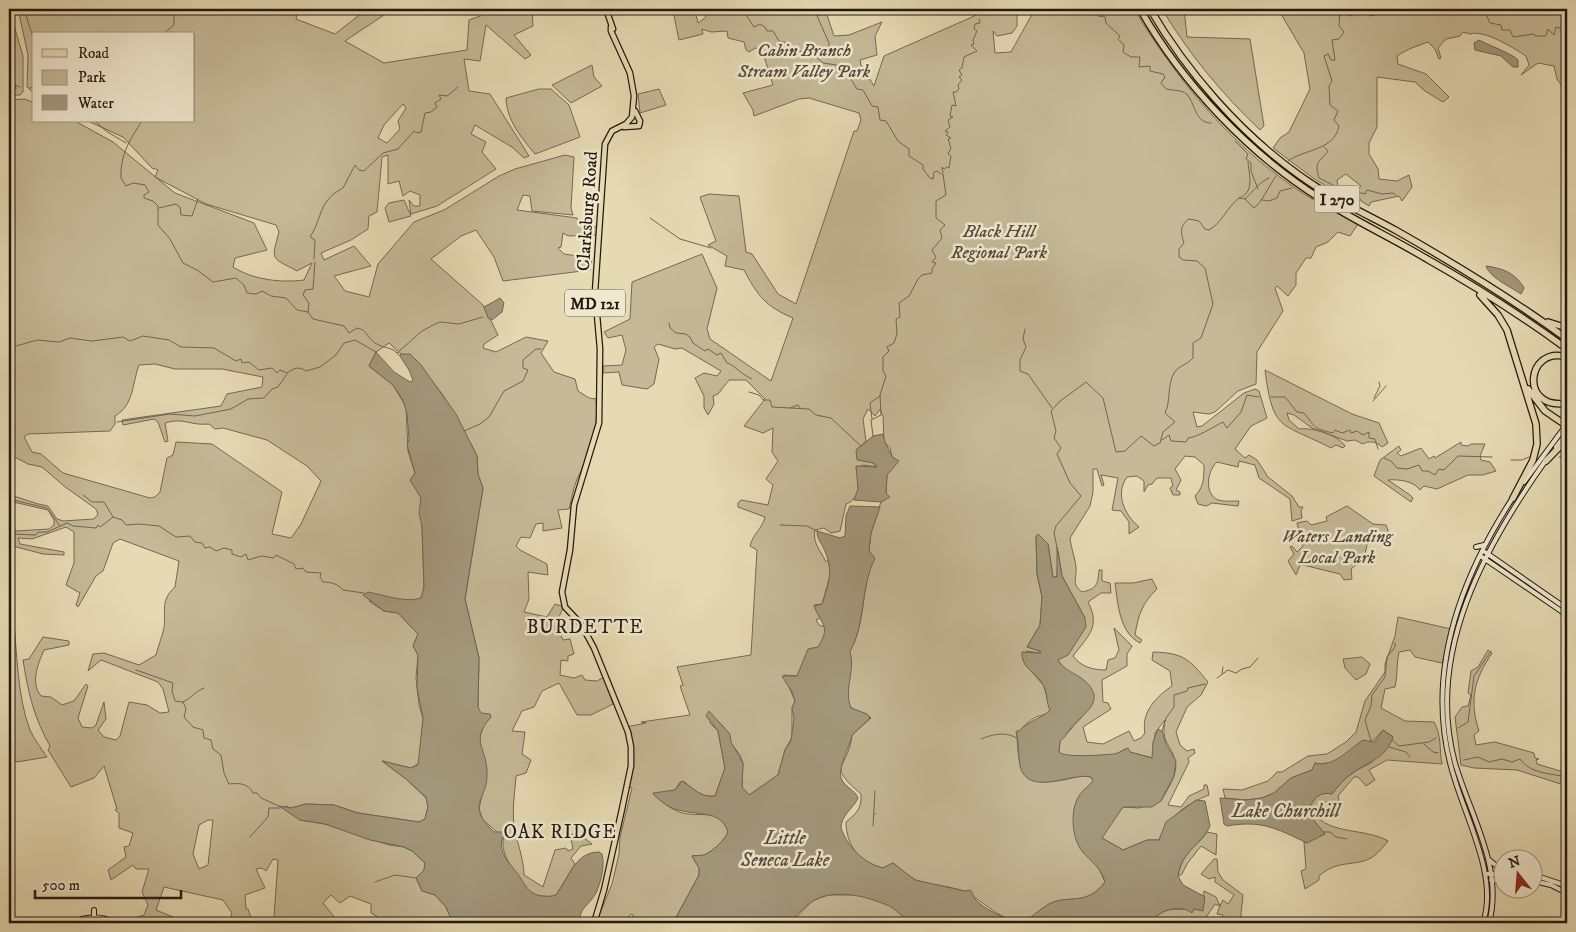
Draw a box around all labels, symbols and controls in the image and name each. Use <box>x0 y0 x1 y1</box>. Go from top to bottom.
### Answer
legend <box>32 32 195 122</box>
park label: Cabin Branch Stream Valley Park <box>737 40 871 83</box>
text: Road <box>78 44 110 63</box>
text: Park <box>78 68 107 87</box>
text: Water <box>77 94 114 113</box>
street label: Clarksburg Road <box>573 150 603 272</box>
road number: I 270 <box>1314 185 1360 212</box>
park label: Black Hill Regional Park <box>950 221 1048 264</box>
road number: MD 121 <box>565 290 625 316</box>
park label: Waters Landing Local Park <box>1282 526 1394 569</box>
district label: BURDETTE <box>526 616 644 639</box>
water label: Lake Churchill <box>1231 800 1342 823</box>
district label: OAK RIDGE <box>503 821 617 844</box>
water label: Little Seneca Lake <box>740 827 830 872</box>
north arrow <box>1494 850 1544 900</box>
text: N <box>1506 852 1523 873</box>
scale bar <box>35 867 181 899</box>
text: 500 m <box>42 876 80 895</box>

